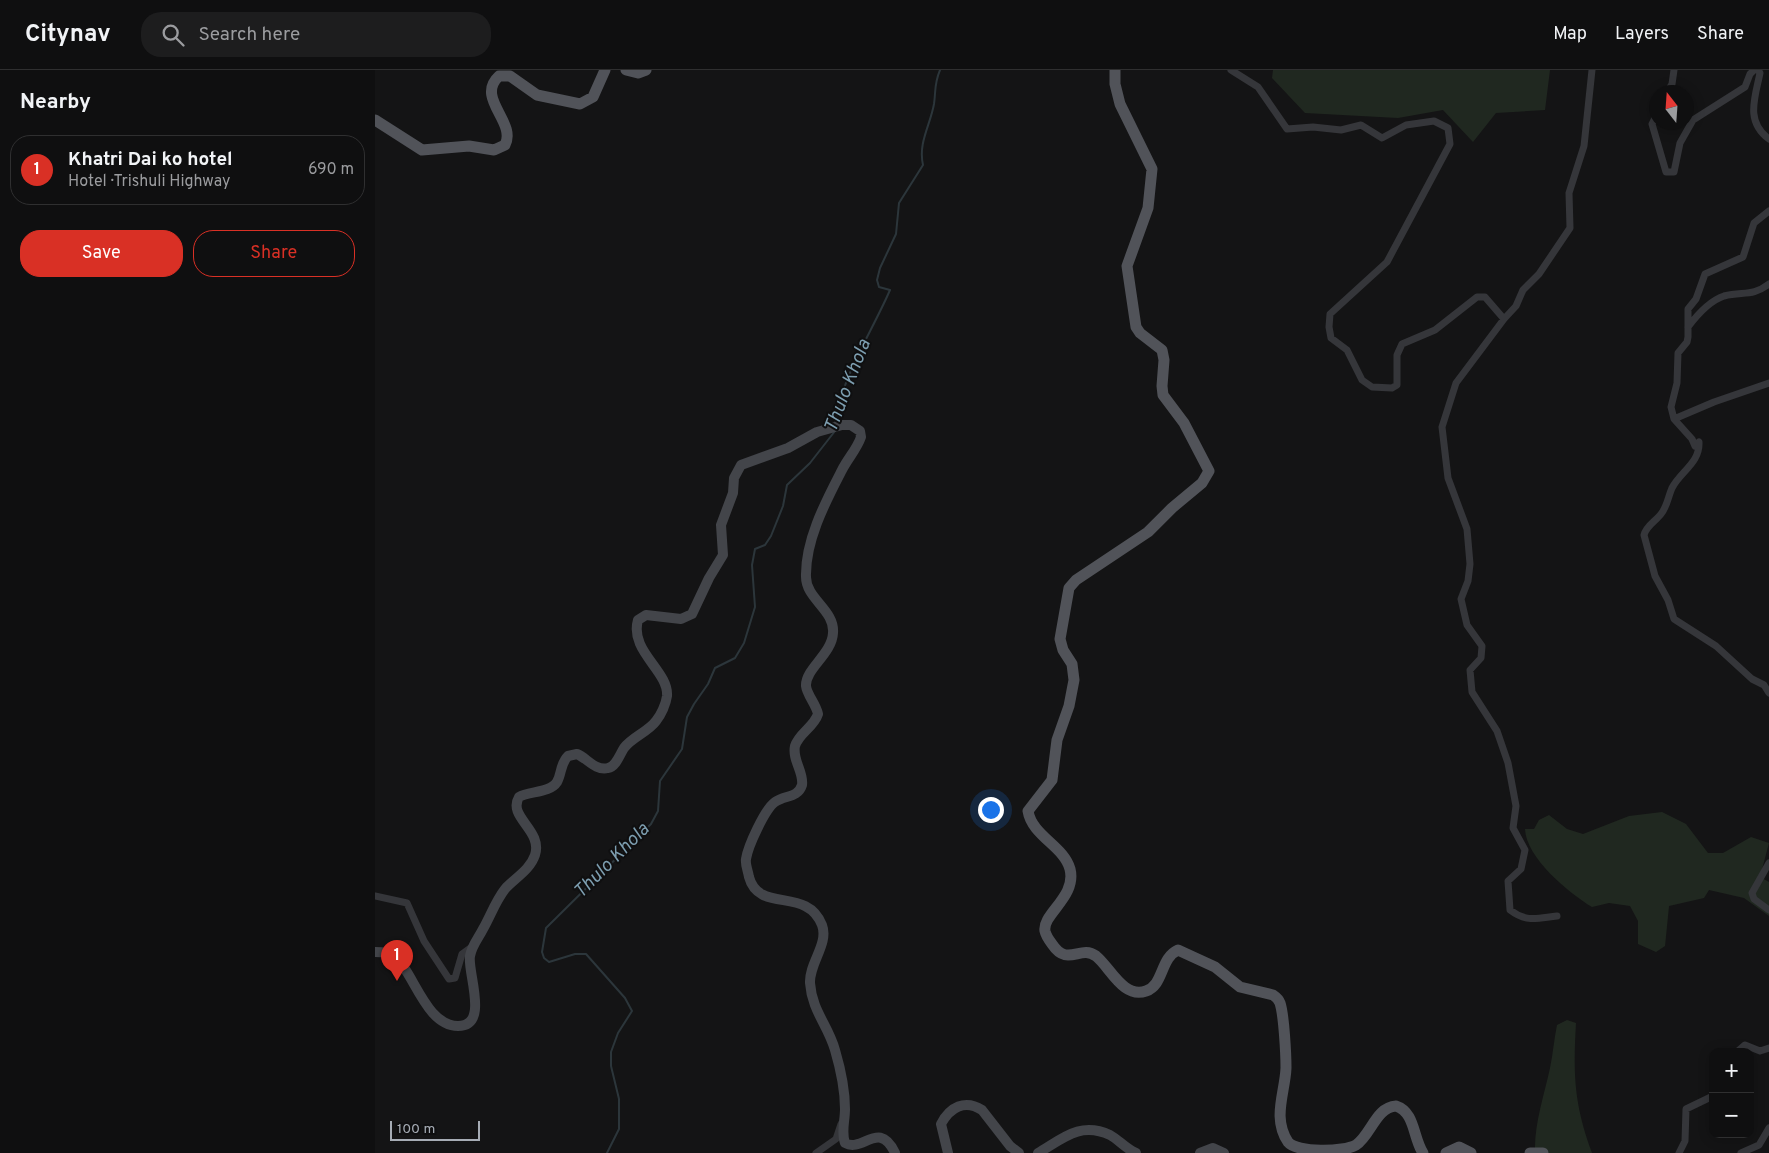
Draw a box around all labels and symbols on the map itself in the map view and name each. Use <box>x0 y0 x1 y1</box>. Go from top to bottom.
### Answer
north arrow <box>1649 85 1694 130</box>
water label: Thulo Khola <box>819 336 877 436</box>
your location <box>978 797 1004 823</box>
water label: Thulo Khola <box>569 818 655 904</box>
pin: 1 <box>381 940 413 981</box>
scale bar <box>390 1118 480 1141</box>

